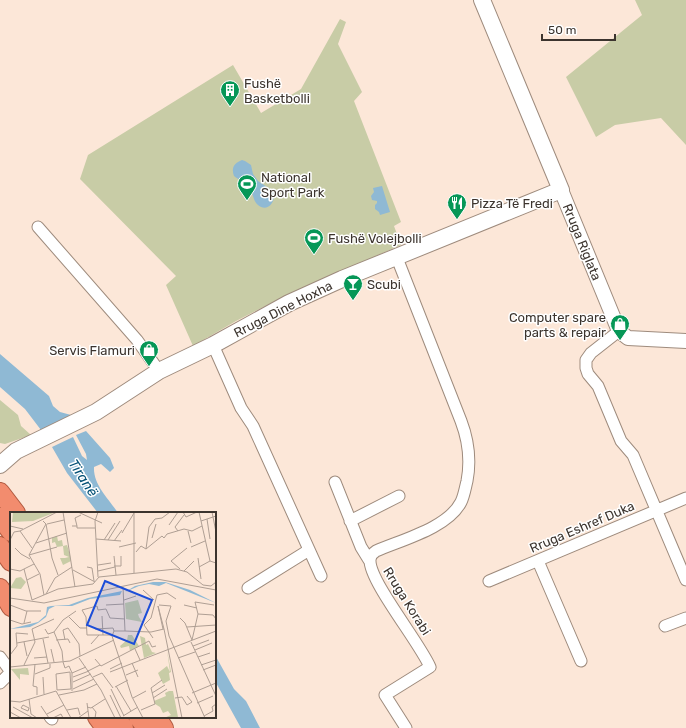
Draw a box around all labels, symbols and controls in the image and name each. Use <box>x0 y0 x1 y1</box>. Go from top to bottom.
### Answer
scale bar <box>542 16 615 42</box>
text: 50 m <box>548 23 576 37</box>
place label: Fushë Basketbolli <box>244 76 310 106</box>
building icon: Fushë Basketbolli <box>219 79 241 107</box>
place label: National Sport Park <box>261 170 325 200</box>
sports icon: National Sport Park <box>236 173 258 201</box>
restaurant icon: Pizza Të Fredi <box>446 192 468 220</box>
place label: Pizza Të Fredi <box>471 196 553 211</box>
street label: Rruga Riglata <box>559 201 604 283</box>
sports icon: Fushë Volejbolli <box>303 227 325 255</box>
place label: Fushë Volejbolli <box>328 231 422 246</box>
bar icon: Scubi <box>342 273 364 301</box>
place label: Scubi <box>367 277 401 292</box>
street label: Rruga Dine Hoxha <box>231 278 335 341</box>
place label: Computer spare parts & repair <box>509 310 606 340</box>
shop icon: Computer spare parts & repair <box>609 313 631 341</box>
shop icon: Servis Flamuri <box>138 339 160 367</box>
place label: Servis Flamuri <box>49 343 135 358</box>
water label: Tiranë <box>65 456 101 500</box>
street label: Rruga Eshref Duka <box>527 498 637 557</box>
inset map <box>10 512 216 718</box>
street label: Rruga Korabi <box>379 564 434 638</box>

